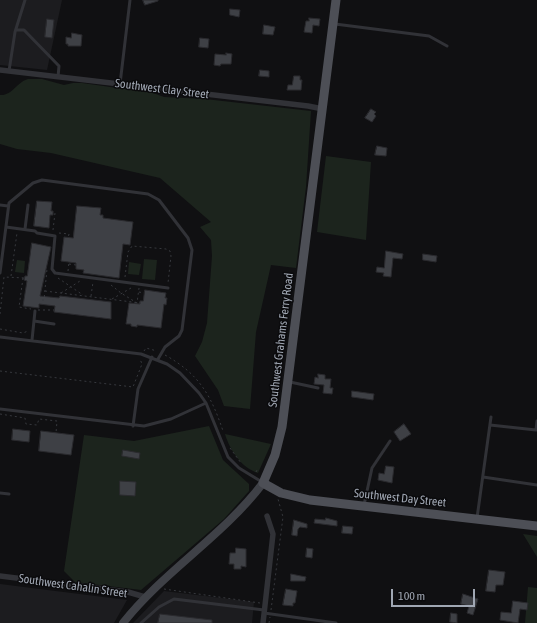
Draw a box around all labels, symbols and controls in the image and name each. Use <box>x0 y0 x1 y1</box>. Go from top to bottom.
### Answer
street label: Southwest Clay Street <box>114 76 210 102</box>
street label: Southwest Grahams Ferry Road <box>266 272 296 408</box>
street label: Southwest Day Street <box>353 486 447 510</box>
street label: Southwest Cahalin Street <box>18 571 128 601</box>
scale bar <box>393 581 477 607</box>
text: 100 m <box>398 589 425 603</box>

